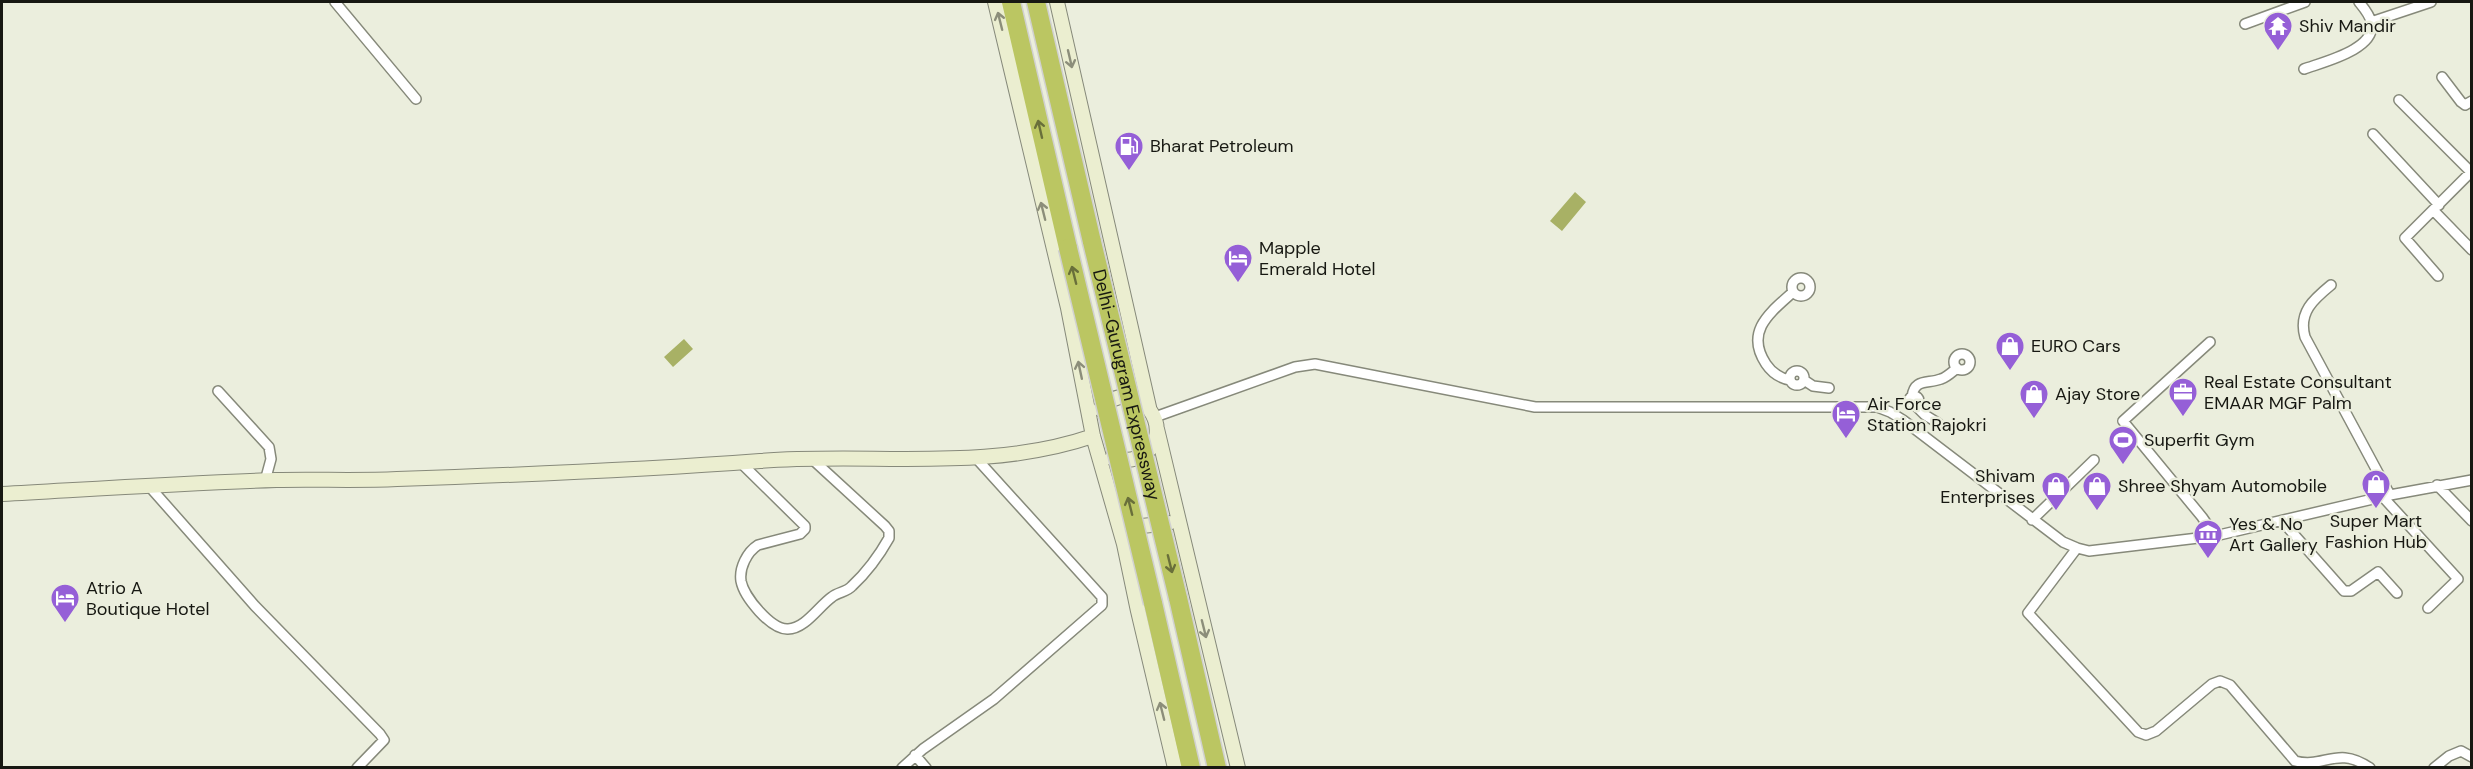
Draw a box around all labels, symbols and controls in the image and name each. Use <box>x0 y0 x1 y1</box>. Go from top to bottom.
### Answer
temple icon: Shiv Mandir <box>2262 10 2294 52</box>
one-way arrow <box>993 11 1005 30</box>
place label: Shiv Mandir <box>2299 14 2396 38</box>
one-way arrow <box>1064 49 1076 68</box>
one-way arrow <box>1034 120 1046 139</box>
fuel station icon: Bharat Petroleum <box>1113 130 1145 172</box>
place label: Bharat Petroleum <box>1150 134 1294 158</box>
one-way arrow <box>1037 202 1049 221</box>
place label: Mapple Emerald Hotel <box>1259 236 1376 281</box>
hotel icon: Mapple Emerald Hotel <box>1222 242 1254 284</box>
one-way arrow <box>1068 266 1080 285</box>
street label: Delhi-Gurugram Expressway <box>1087 267 1166 503</box>
shop icon: EURO Cars <box>1994 330 2026 372</box>
place label: EURO Cars <box>2031 334 2121 358</box>
one-way arrow <box>1074 360 1086 379</box>
place label: Real Estate Consultant EMAAR MGF Palm <box>2204 370 2392 415</box>
office icon: Real Estate Consultant EMAAR MGF Palm <box>2167 376 2199 418</box>
shop icon: Ajay Store <box>2018 378 2050 420</box>
place label: Ajay Store <box>2055 382 2140 406</box>
place label: Air Force Station Rajokri <box>1867 392 1987 437</box>
hotel icon: Air Force Station Rajokri <box>1830 398 1862 440</box>
sports icon: Superfit Gym <box>2107 424 2139 466</box>
place label: Superfit Gym <box>2144 428 2255 452</box>
place label: Shivam Enterprises <box>1940 464 2035 509</box>
shop icon: Super Mart Fashion Hub <box>2360 468 2392 510</box>
shop icon: Shivam Enterprises <box>2040 470 2072 512</box>
shop icon: Shree Shyam Automobile <box>2081 470 2113 512</box>
place label: Shree Shyam Automobile <box>2118 474 2327 498</box>
one-way arrow <box>1123 496 1135 515</box>
place label: Super Mart Fashion Hub <box>2325 509 2427 554</box>
place label: Yes & No Art Gallery <box>2229 512 2318 557</box>
museum icon: Yes & No Art Gallery <box>2192 518 2224 560</box>
one-way arrow <box>1164 554 1176 573</box>
place label: Atrio A Boutique Hotel <box>86 576 209 621</box>
hotel icon: Atrio A Boutique Hotel <box>49 582 81 624</box>
one-way arrow <box>1199 619 1211 638</box>
one-way arrow <box>1155 701 1167 720</box>

